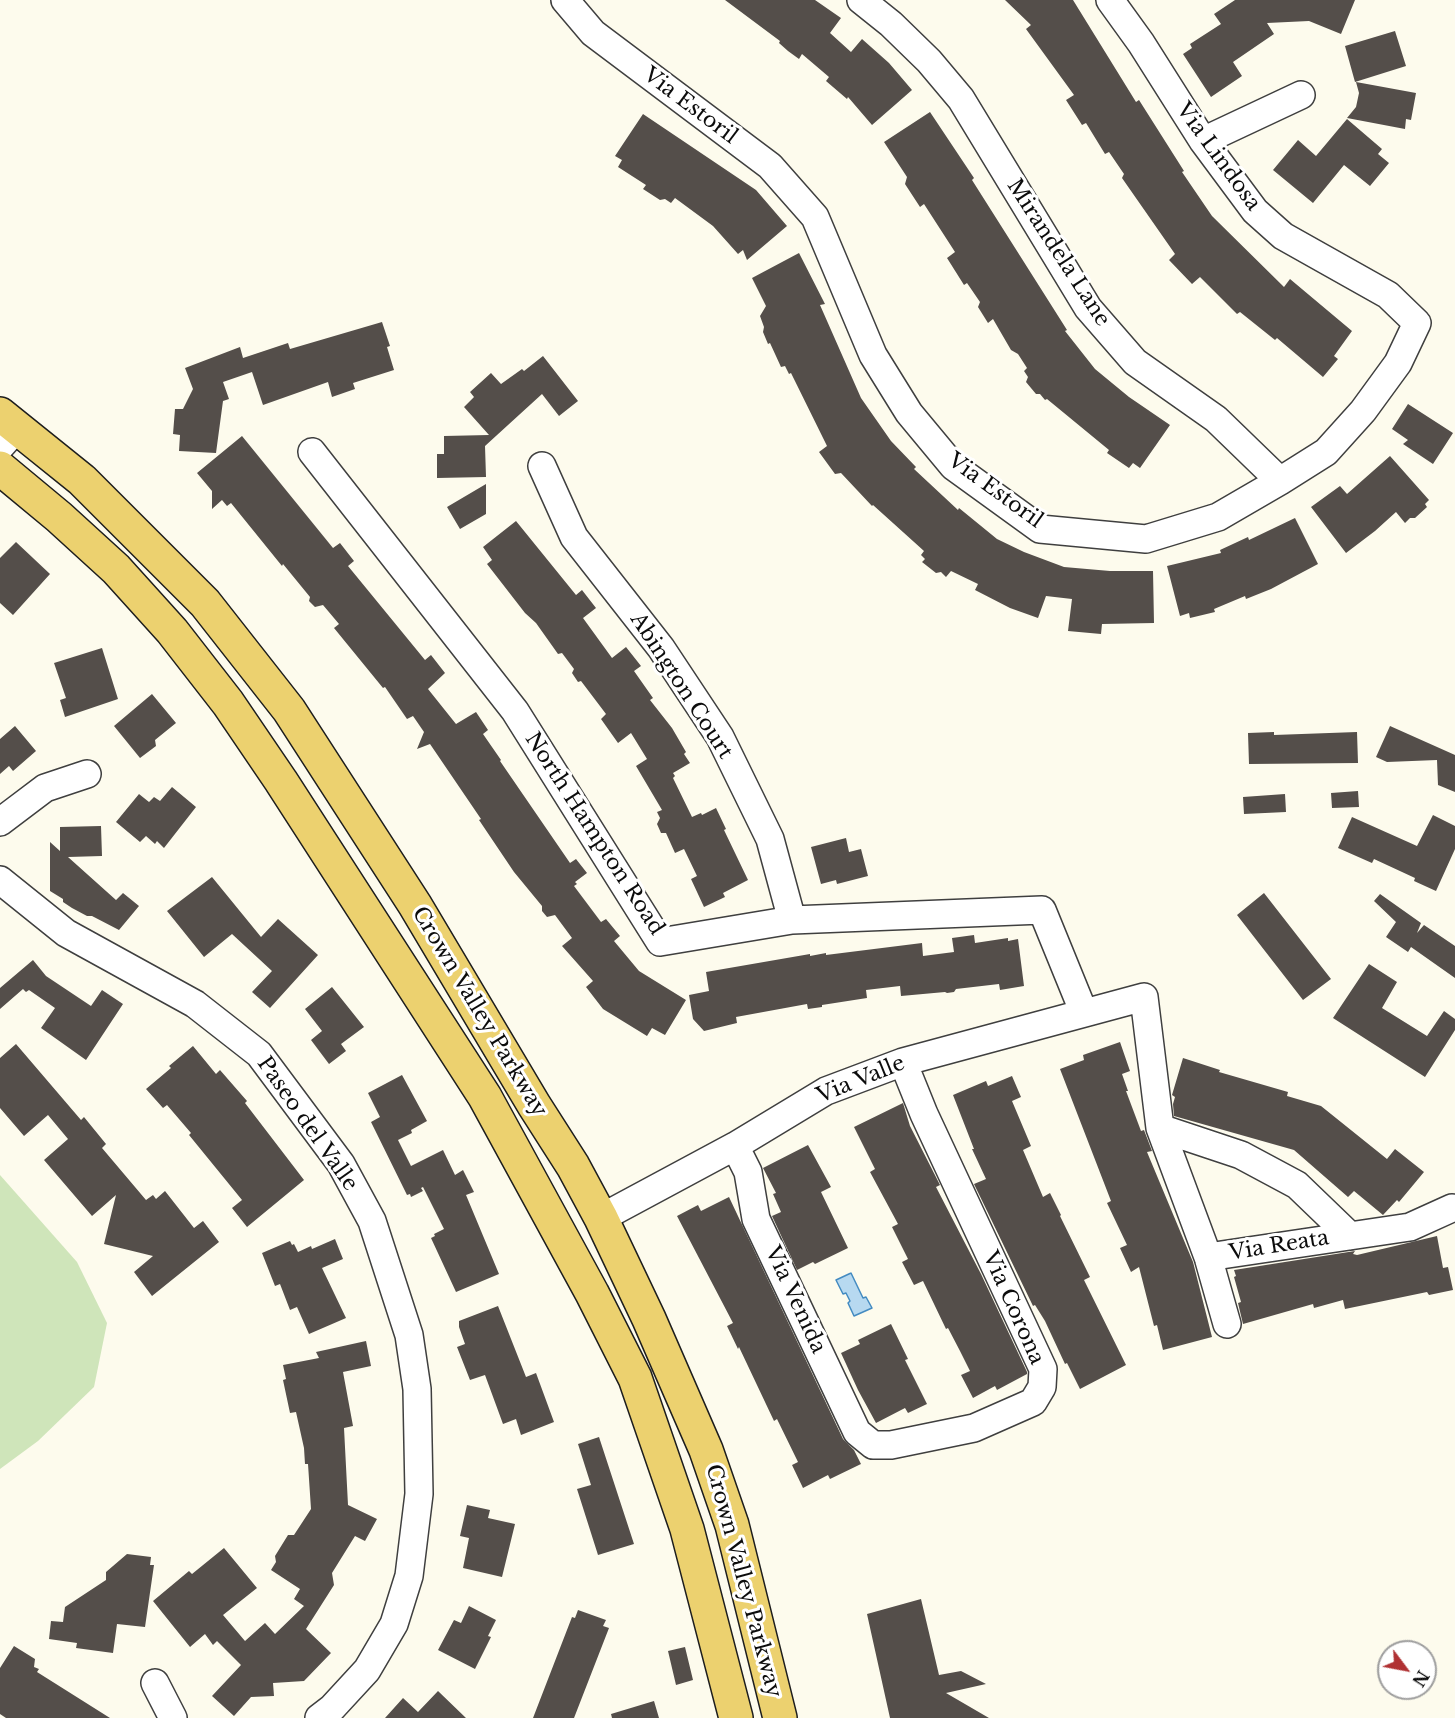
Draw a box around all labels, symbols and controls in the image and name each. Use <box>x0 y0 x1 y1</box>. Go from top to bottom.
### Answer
street label: Via Estoril <box>638 62 742 150</box>
street label: Via Lindosa <box>1170 98 1266 216</box>
street label: Mirandela Lane <box>1001 175 1115 331</box>
street label: Via Estoril <box>942 448 1048 534</box>
street label: Abington Court <box>624 608 738 764</box>
street label: North Hampton Road <box>519 728 669 940</box>
street label: Crown Valley Parkway <box>406 903 552 1121</box>
street label: Via Valle <box>813 1051 909 1109</box>
street label: Paseo del Valle <box>251 1052 363 1196</box>
street label: Via Reata <box>1227 1226 1331 1266</box>
street label: Via Venida <box>759 1242 831 1358</box>
street label: Via Corona <box>977 1247 1049 1369</box>
street label: Crown Valley Parkway <box>700 1462 786 1700</box>
north arrow <box>1377 1640 1437 1700</box>
text: N <box>1408 1667 1433 1690</box>

